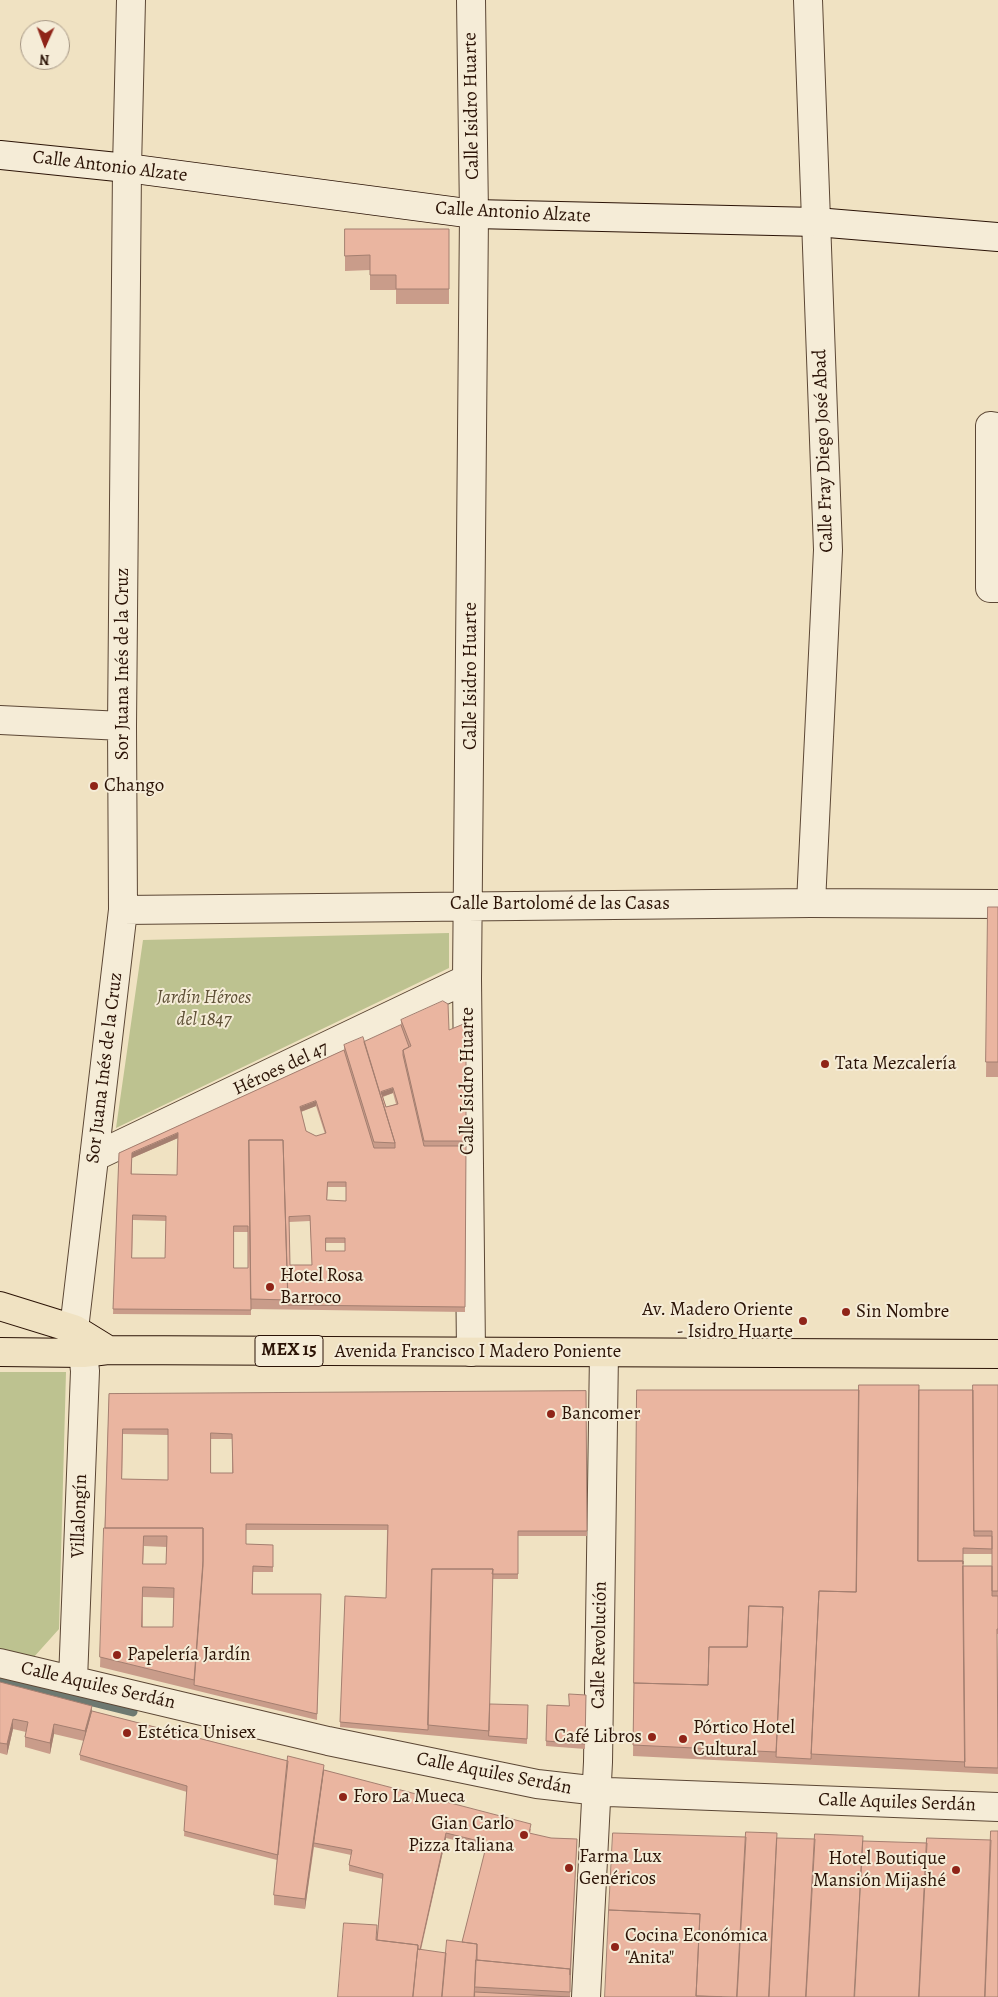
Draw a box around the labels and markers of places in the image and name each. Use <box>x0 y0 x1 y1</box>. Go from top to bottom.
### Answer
place label: Chango <box>104 775 164 797</box>
marker: Chango <box>88 780 100 792</box>
place label: Tata Mezcalería <box>835 1053 956 1075</box>
marker: Tata Mezcalería <box>819 1058 831 1070</box>
place label: Hotel Rosa Barroco <box>280 1265 364 1309</box>
marker: Hotel Rosa Barroco <box>264 1281 276 1293</box>
place label: Av. Madero Oriente - Isidro Huarte <box>642 1299 793 1343</box>
place label: Sin Nombre <box>856 1301 949 1323</box>
marker: Sin Nombre <box>840 1306 852 1318</box>
marker: Av. Madero Oriente - Isidro Huarte <box>797 1315 809 1327</box>
place label: Bancomer <box>561 1403 640 1425</box>
marker: Bancomer <box>545 1408 557 1420</box>
place label: Papelería Jardín <box>127 1644 250 1666</box>
marker: Papelería Jardín <box>111 1649 123 1661</box>
place label: Pórtico Hotel Cultural <box>693 1717 795 1761</box>
place label: Estética Unisex <box>137 1722 256 1744</box>
place label: Café Libros <box>554 1726 642 1748</box>
marker: Estética Unisex <box>121 1727 133 1739</box>
marker: Café Libros <box>646 1731 658 1743</box>
marker: Pórtico Hotel Cultural <box>677 1733 689 1745</box>
place label: Foro La Mueca <box>353 1786 465 1808</box>
marker: Foro La Mueca <box>337 1791 349 1803</box>
place label: Gian Carlo Pizza Italiana <box>408 1813 514 1857</box>
marker: Gian Carlo Pizza Italiana <box>518 1829 530 1841</box>
place label: Farma Lux Genéricos <box>579 1846 661 1890</box>
place label: Hotel Boutique Mansión Mijashé <box>813 1848 946 1892</box>
marker: Farma Lux Genéricos <box>563 1862 575 1874</box>
marker: Hotel Boutique Mansión Mijashé <box>950 1864 962 1876</box>
place label: Cocina Económica "Anita" <box>625 1925 768 1969</box>
marker: Cocina Económica "Anita" <box>609 1941 621 1953</box>

